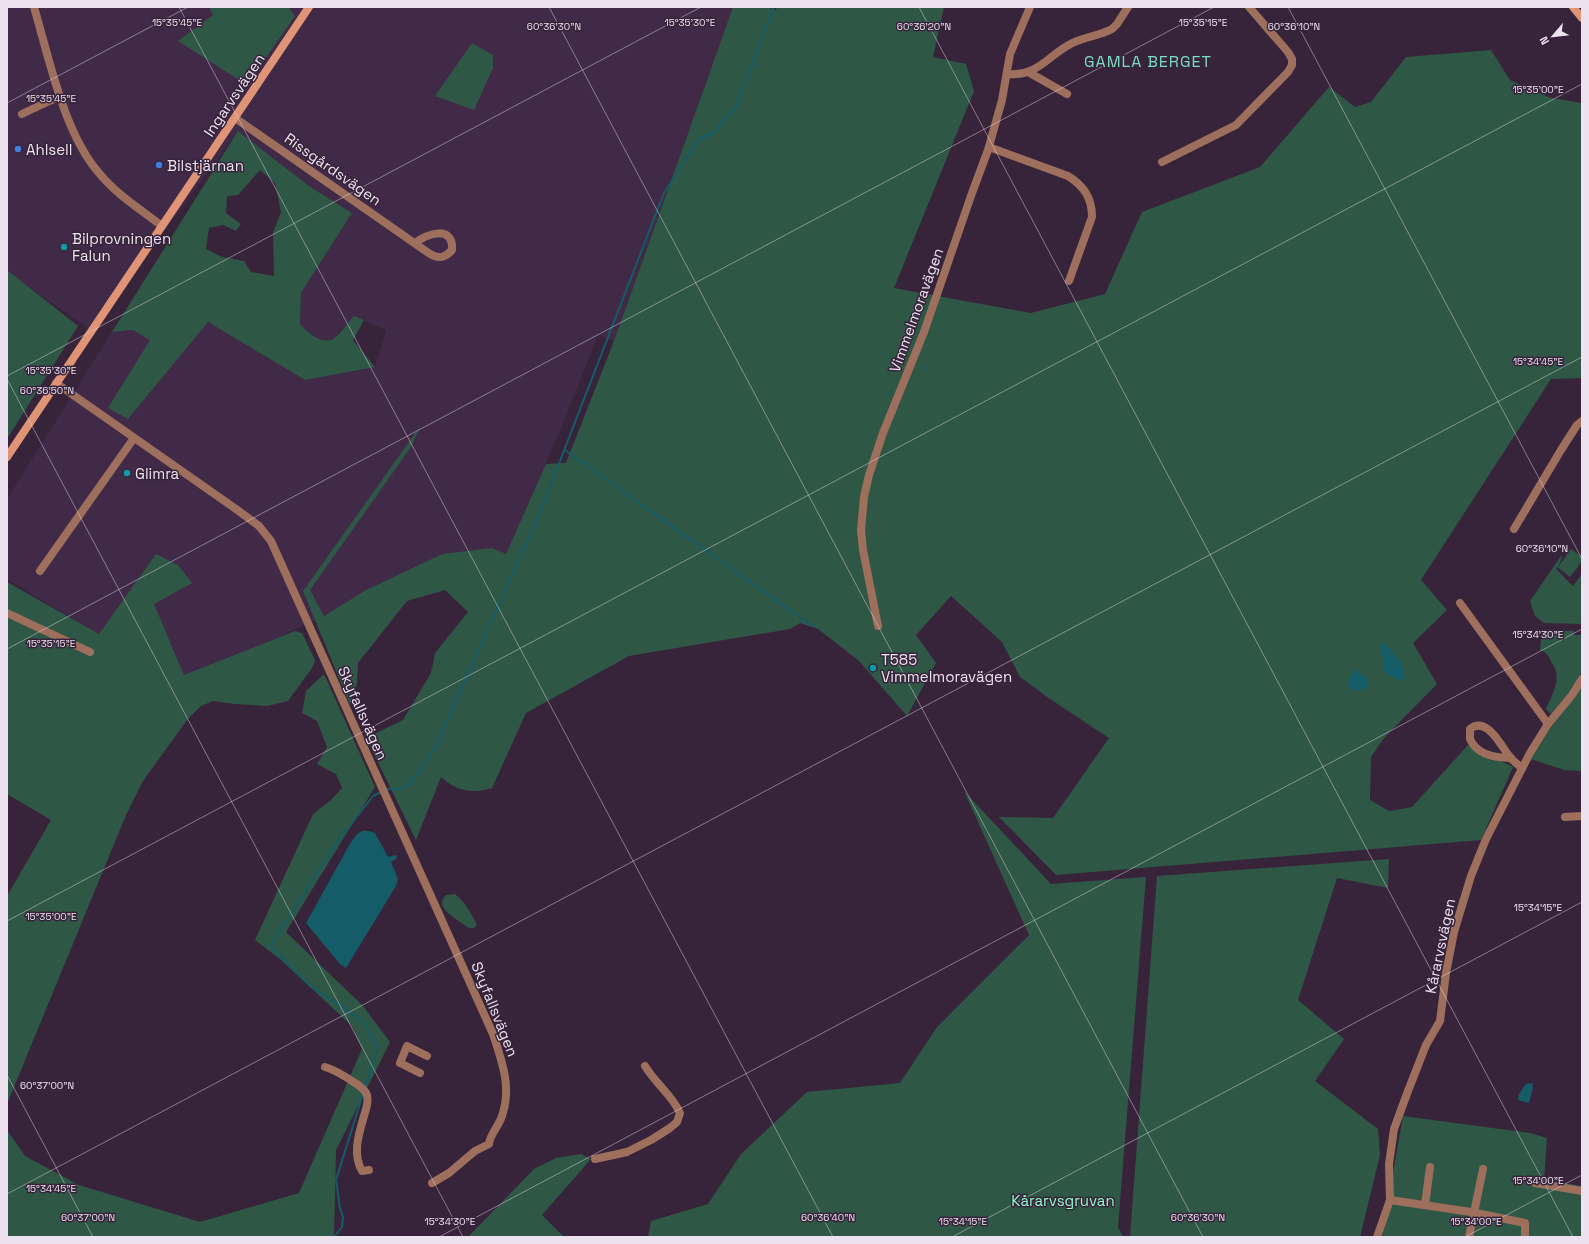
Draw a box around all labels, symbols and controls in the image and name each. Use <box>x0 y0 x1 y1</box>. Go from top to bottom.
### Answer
text: 15°35'45"E <box>152 16 202 29</box>
text: 15°35'30"E <box>665 16 716 29</box>
text: 15°35'15"E <box>1179 16 1228 29</box>
north arrow <box>1533 16 1573 56</box>
text: 60°36'30"N <box>527 20 581 33</box>
text: 60°36'20"N <box>897 20 951 33</box>
text: 60°36'10"N <box>1268 20 1320 33</box>
text: N <box>1536 34 1552 47</box>
street label: Ingarvsvägen <box>199 50 269 140</box>
district label: GAMLA BERGET <box>1084 51 1212 72</box>
text: 15°35'00"E <box>1512 83 1564 96</box>
text: 15°35'45"E <box>26 92 76 105</box>
street label: Rissgårdsvägen <box>281 129 385 209</box>
place label: Ahlsell <box>26 140 72 159</box>
marker: Ahlsell <box>13 144 23 154</box>
place label: Bilstjärnan <box>167 156 244 175</box>
marker: Bilstjärnan <box>154 160 164 170</box>
place label: Bilprovningen Falun <box>72 229 171 265</box>
marker: Bilprovningen Falun <box>59 242 69 252</box>
street label: Vimmelmoravägen <box>885 245 947 375</box>
text: 15°34'45"E <box>1513 355 1563 368</box>
text: 15°35'30"E <box>26 364 77 377</box>
text: 60°36'50"N <box>20 384 74 397</box>
place label: Glimra <box>135 464 180 483</box>
marker: Glimra <box>122 468 132 478</box>
text: 60°36'10"N <box>1516 542 1568 555</box>
text: 15°34'30"E <box>1513 628 1564 641</box>
text: 15°35'15"E <box>27 637 76 650</box>
place label: T585 Vimmelmoravägen <box>881 650 1012 686</box>
street label: Skyfallsvägen <box>334 663 392 763</box>
marker: T585 Vimmelmoravägen <box>868 663 878 673</box>
street label: Kårarvsvägen <box>1421 897 1459 995</box>
text: 15°34'15"E <box>1514 901 1563 914</box>
text: 15°35'00"E <box>25 910 77 923</box>
street label: Skyfallsvägen <box>467 959 523 1059</box>
text: 60°37'00"N <box>20 1079 74 1092</box>
text: 15°34'00"E <box>1512 1174 1564 1187</box>
text: 15°34'45"E <box>26 1182 76 1195</box>
park label: Kårarvsgruvan <box>1011 1191 1115 1210</box>
text: 60°37'00"N <box>61 1211 115 1224</box>
text: 60°36'40"N <box>801 1211 855 1224</box>
text: 60°36'30"N <box>1171 1211 1225 1224</box>
text: 15°34'30"E <box>425 1215 476 1228</box>
text: 15°34'15"E <box>939 1215 988 1228</box>
text: 15°34'00"E <box>1450 1215 1502 1228</box>

